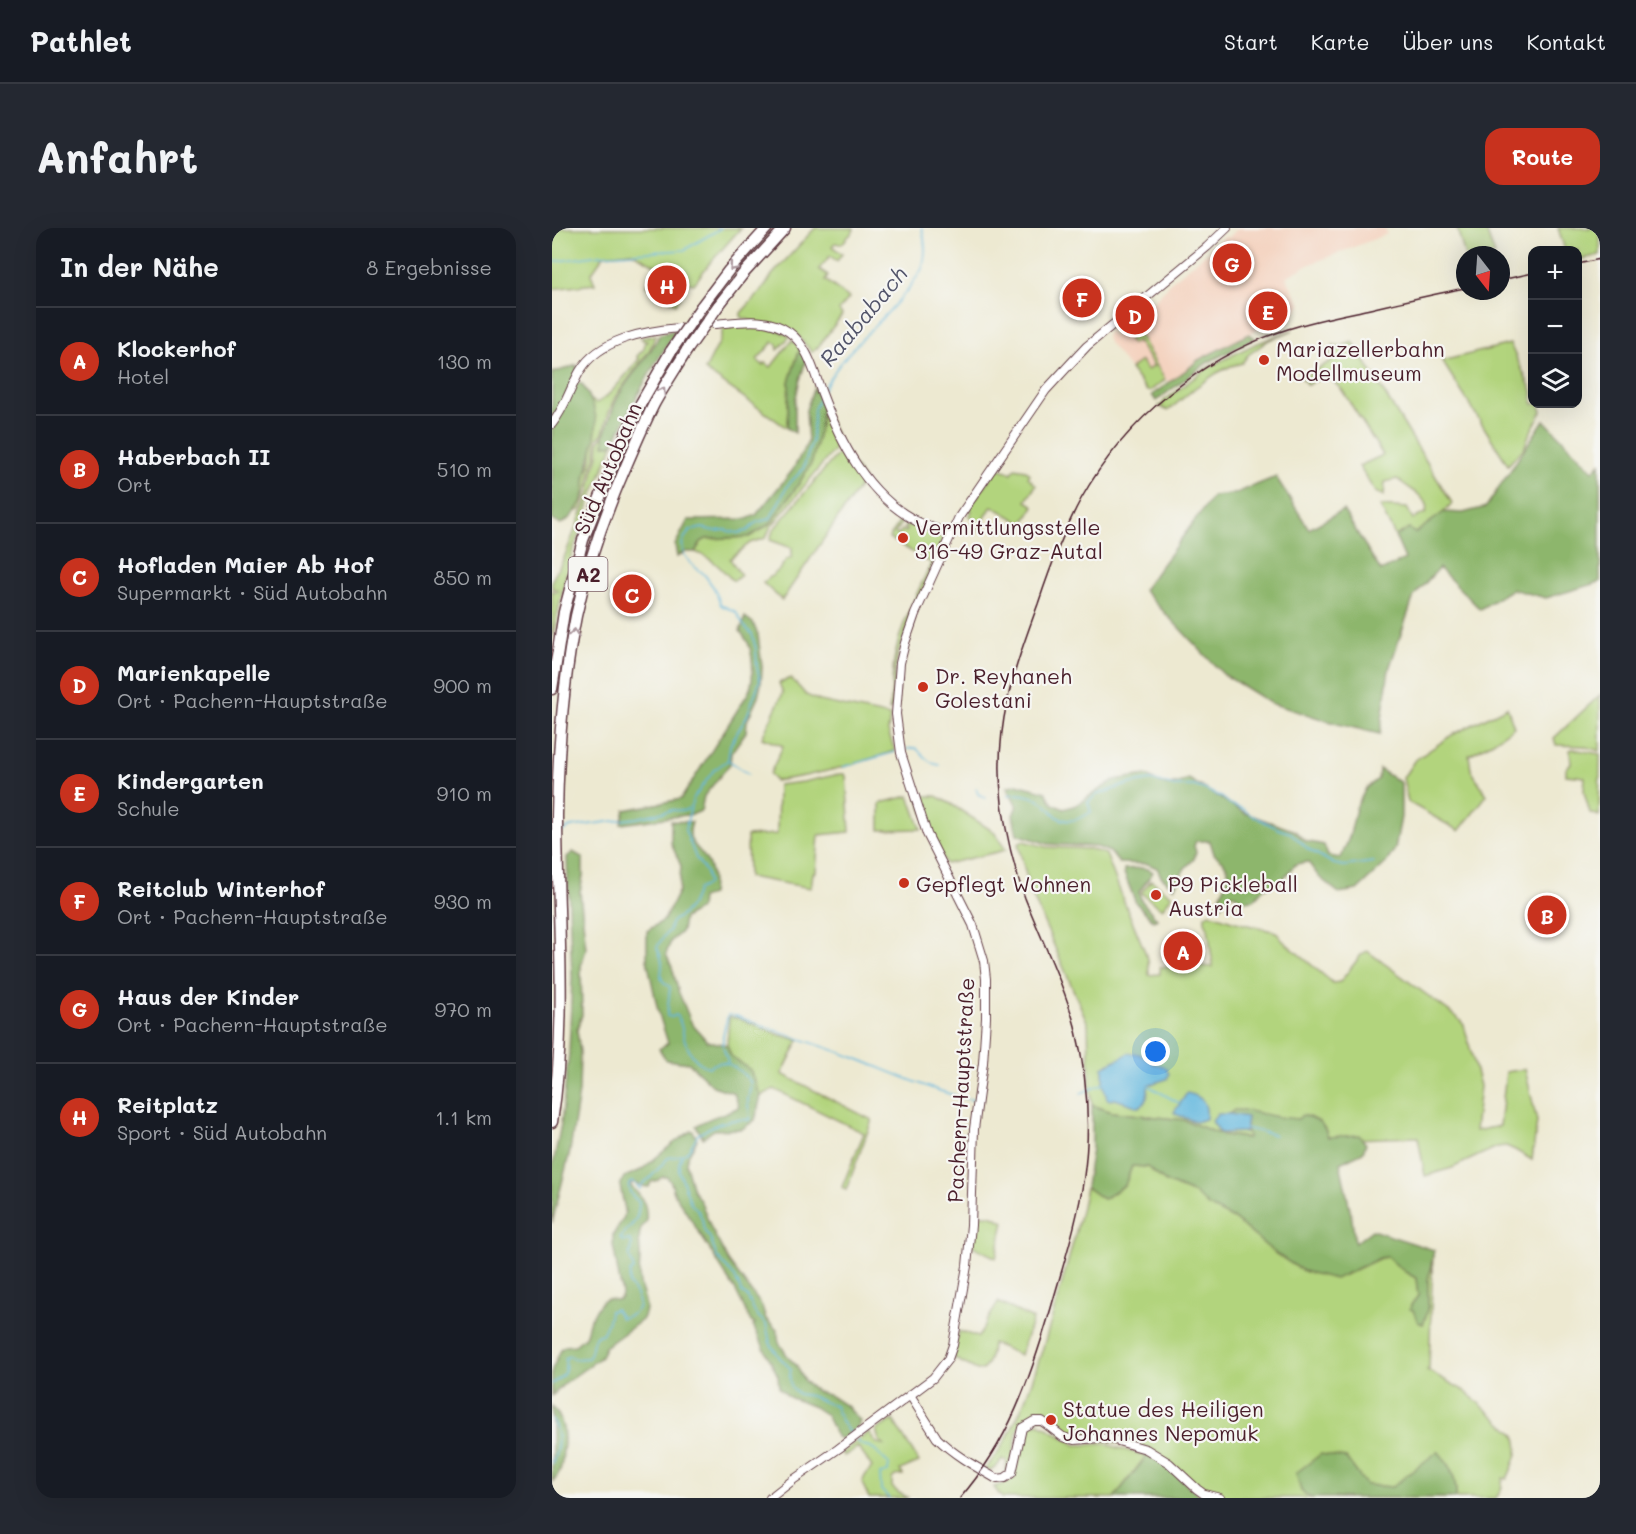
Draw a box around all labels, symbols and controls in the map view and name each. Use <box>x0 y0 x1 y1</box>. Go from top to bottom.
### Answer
text: Pathlet <box>30 23 132 59</box>
text: Start <box>1224 28 1278 55</box>
text: Karte <box>1311 28 1369 55</box>
text: Über uns <box>1402 28 1493 55</box>
text: Kontakt <box>1526 28 1606 55</box>
button: Route <box>1485 128 1600 185</box>
text: Anfahrt <box>36 129 198 184</box>
pin: G <box>1212 240 1252 285</box>
north arrow <box>1456 246 1510 300</box>
map controls <box>1528 246 1582 408</box>
button: + <box>1528 246 1582 300</box>
text: In der Nähe <box>60 250 219 284</box>
text: 8 Ergebnisse <box>366 254 492 280</box>
one-way arrow <box>729 260 740 270</box>
water label: Raababach <box>813 260 913 372</box>
pin: H <box>648 262 686 308</box>
pin: F <box>1062 276 1102 320</box>
pin: E <box>1248 288 1288 334</box>
pin: D <box>1116 292 1154 338</box>
button: − <box>1528 300 1582 354</box>
text: Klockerhof <box>117 334 236 363</box>
place label: Mariazellerbahn Modellmuseum <box>1276 335 1445 386</box>
text: A <box>73 348 86 374</box>
text: 130 m <box>437 348 492 374</box>
marker: Mariazellerbahn Modellmuseum <box>1257 353 1271 367</box>
button: layers <box>1528 354 1582 408</box>
text: Hotel <box>117 363 169 389</box>
one-way arrow <box>655 387 667 397</box>
street label: Süd Autobahn <box>567 398 647 538</box>
text: Haberbach II <box>117 442 271 471</box>
text: B <box>73 456 86 482</box>
text: 510 m <box>437 456 492 482</box>
text: Ort <box>117 471 152 497</box>
place label: Vermittlungsstelle 316-49 Graz-Autal <box>915 513 1103 564</box>
marker: Vermittlungsstelle 316-49 Graz-Autal <box>896 531 910 545</box>
text: Hofladen Maier Ab Hof <box>117 550 373 579</box>
road number: A2 <box>568 557 608 591</box>
text: C <box>72 564 87 590</box>
text: 850 m <box>434 564 492 590</box>
pin: C <box>612 572 652 616</box>
text: Supermarkt · Süd Autobahn <box>117 579 388 605</box>
one-way arrow <box>567 628 580 638</box>
text: Marienkapelle <box>117 658 270 687</box>
place label: Dr. Reyhaneh Golestani <box>935 662 1072 713</box>
text: D <box>72 672 87 698</box>
text: 900 m <box>433 672 492 698</box>
marker: Dr. Reyhaneh Golestani <box>916 680 930 694</box>
text: Ort · Pachern-Hauptstraße <box>117 687 388 713</box>
text: Kindergarten <box>117 766 264 795</box>
text: E <box>73 780 86 806</box>
text: 910 m <box>437 780 492 806</box>
text: Schule <box>117 795 180 821</box>
place label: Gepflegt Wohnen <box>916 870 1091 897</box>
place label: P9 Pickleball Austria <box>1168 870 1298 921</box>
text: Reitclub Winterhof <box>117 874 325 903</box>
marker: Gepflegt Wohnen <box>897 876 911 890</box>
text: F <box>73 888 86 914</box>
text: 930 m <box>434 888 492 914</box>
marker: P9 Pickleball Austria <box>1149 888 1163 902</box>
pin: B <box>1528 892 1566 938</box>
text: Ort · Pachern-Hauptstraße <box>117 903 388 929</box>
pin: A <box>1164 928 1202 974</box>
street label: Pachern-Hauptstraße <box>941 977 979 1203</box>
text: Haus der Kinder <box>117 982 299 1011</box>
text: G <box>72 996 87 1022</box>
text: 970 m <box>434 996 492 1022</box>
text: Ort · Pachern-Hauptstraße <box>117 1011 388 1037</box>
your location <box>1141 1037 1170 1066</box>
text: Reitplatz <box>117 1090 218 1119</box>
text: H <box>71 1104 88 1130</box>
text: 1.1 km <box>435 1104 492 1130</box>
text: Sport · Süd Autobahn <box>117 1119 327 1145</box>
place label: Statue des Heiligen Johannes Nepomuk <box>1063 1395 1264 1446</box>
marker: Statue des Heiligen Johannes Nepomuk <box>1044 1413 1058 1427</box>

